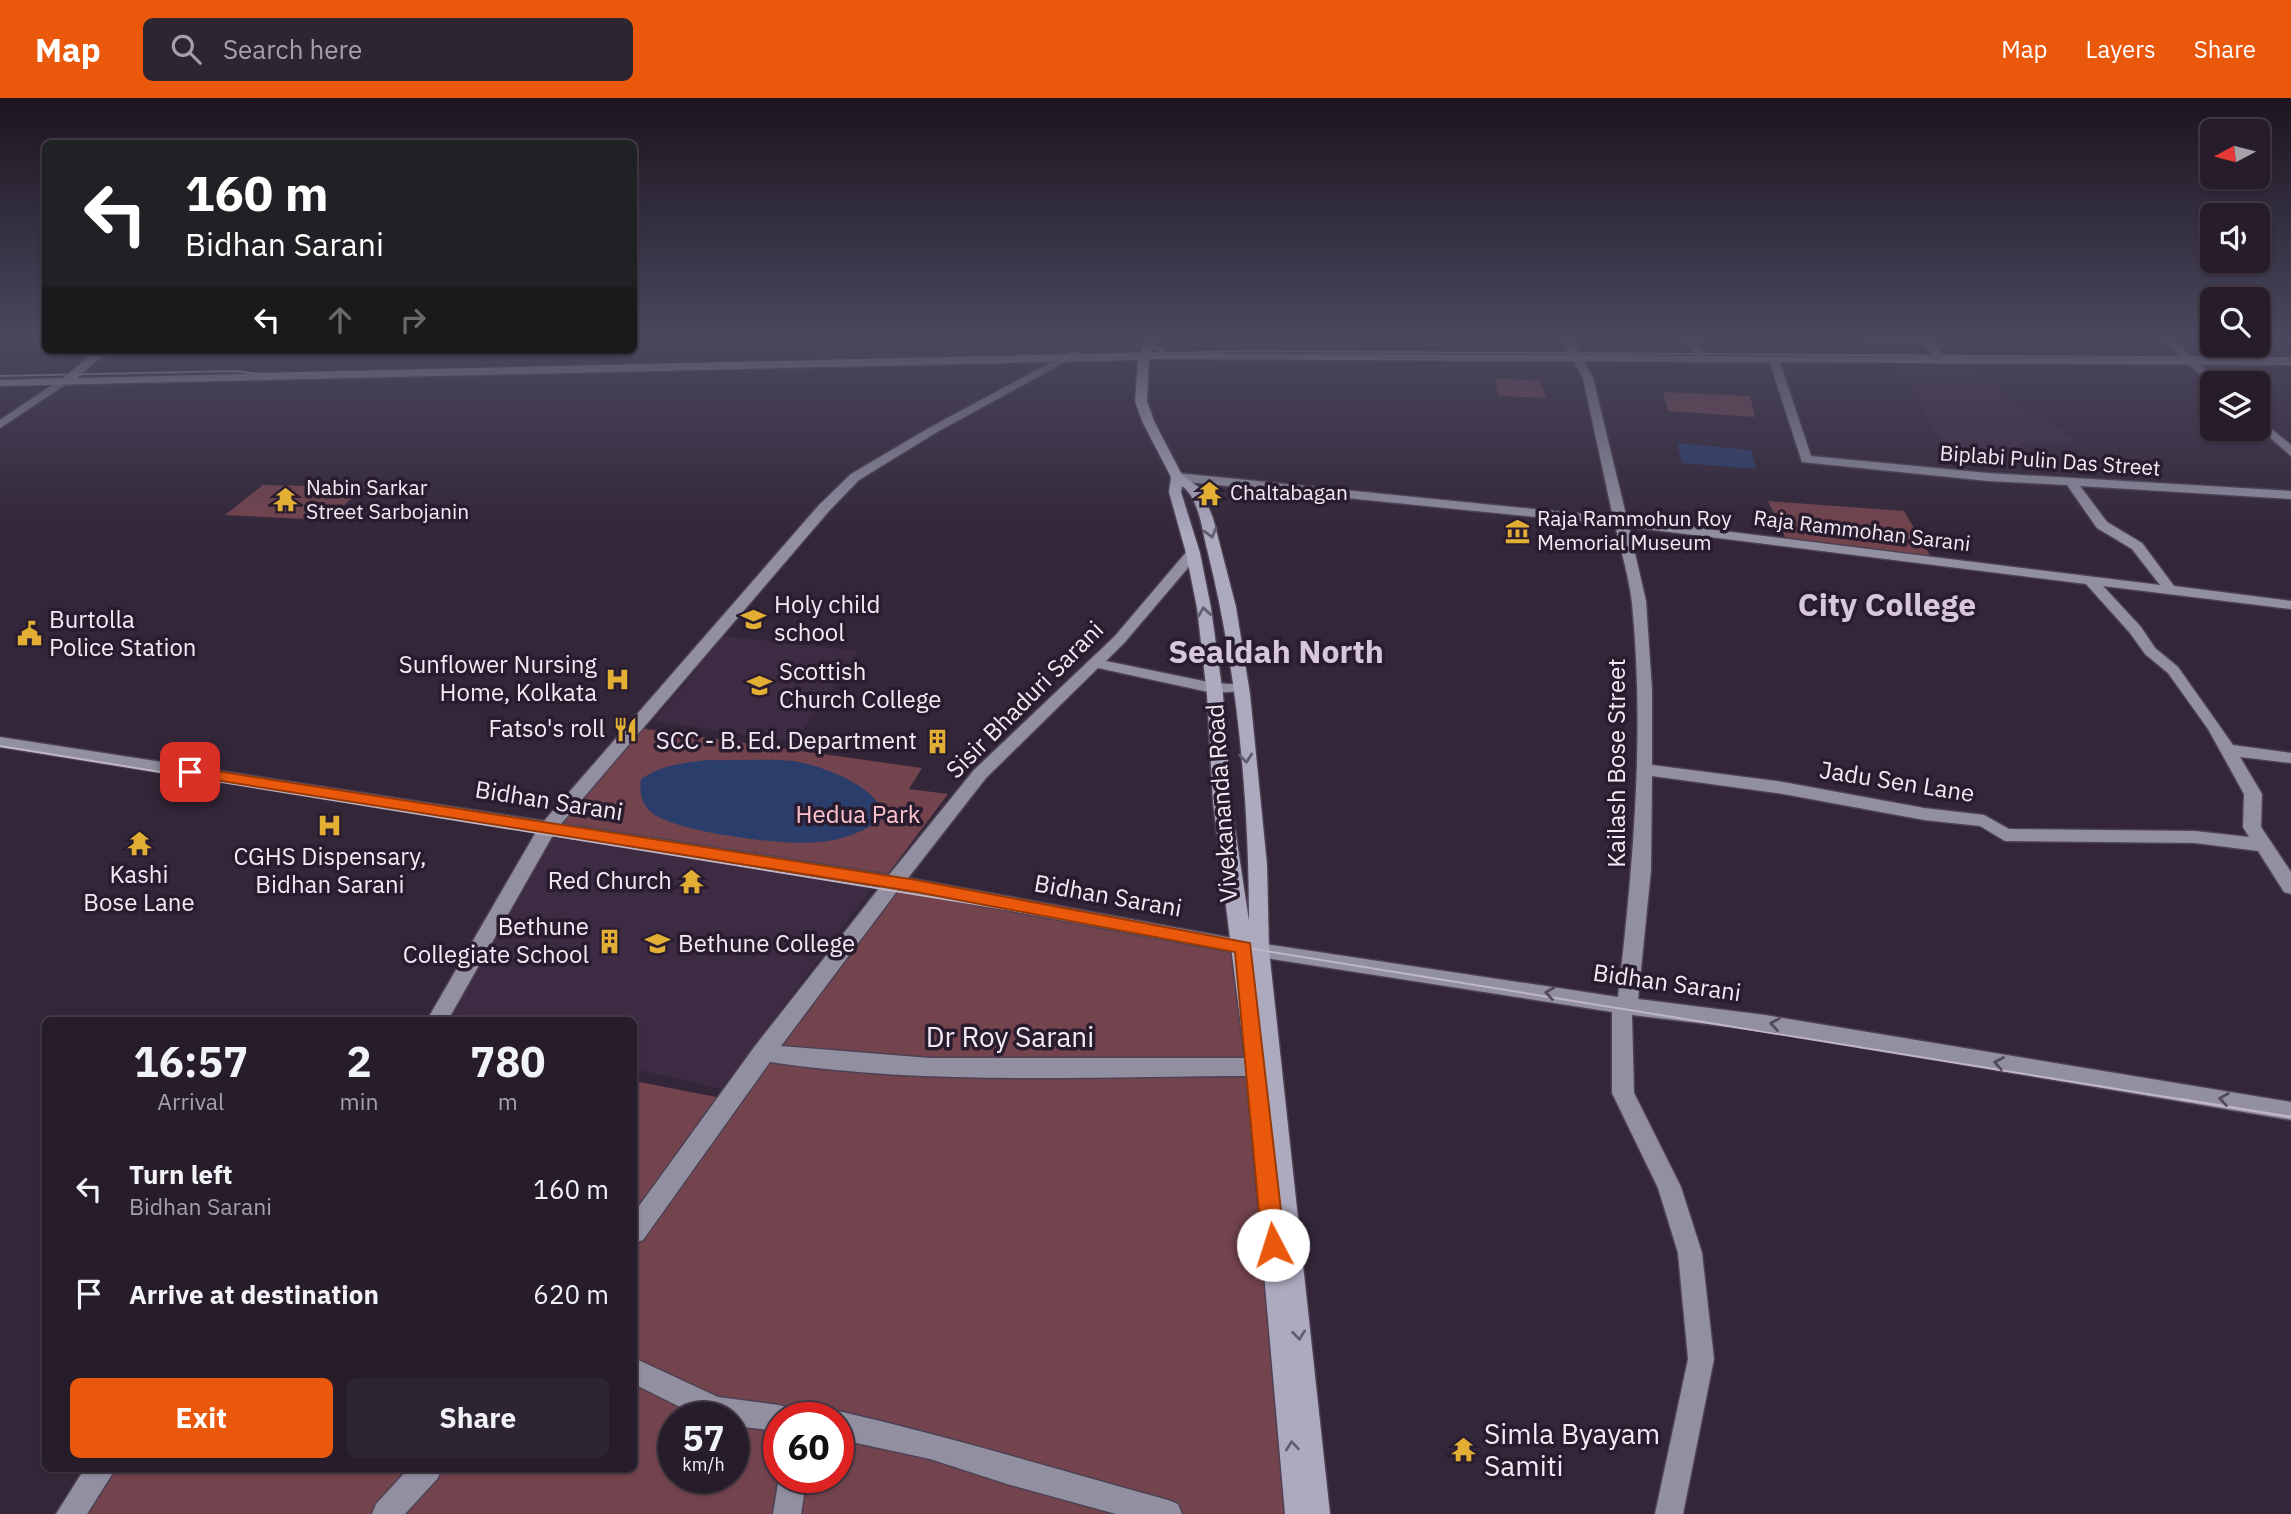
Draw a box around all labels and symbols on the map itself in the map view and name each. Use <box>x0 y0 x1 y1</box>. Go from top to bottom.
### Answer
north arrow <box>2200 119 2270 189</box>
street label: Biplabi Pulin Das Street <box>1939 438 2161 482</box>
place label: Nabin Sarkar Street Sarbojanin <box>306 473 469 525</box>
place label: Chaltabagan <box>1230 478 1348 506</box>
temple icon: Chaltabagan <box>1196 479 1224 507</box>
temple icon: Nabin Sarkar Street Sarbojanin <box>272 486 300 514</box>
street label: Raja Rammohan Sarani <box>1752 503 1972 557</box>
place label: Raja Rammohun Roy Memorial Museum <box>1537 504 1732 556</box>
museum icon: Raja Rammohun Roy Memorial Museum <box>1503 517 1531 545</box>
one-way arrow <box>1202 527 1217 539</box>
district label: City College <box>1798 583 1976 625</box>
place label: Holy child school <box>774 588 881 648</box>
place label: Burtolla Police Station <box>49 603 196 663</box>
school or university icon: Holy child school <box>740 605 768 633</box>
one-way arrow <box>1197 606 1212 618</box>
street label: Sisir Bhaduri Sarani <box>939 614 1110 785</box>
public building icon: Burtolla Police Station <box>15 620 43 648</box>
district label: Sealdah North <box>1168 630 1384 672</box>
place label: Sunflower Nursing Home, Kolkata <box>399 648 597 708</box>
place label: Scottish Church College <box>779 655 941 715</box>
street label: Kailash Bose Street <box>1600 658 1632 868</box>
hospital icon: Sunflower Nursing Home, Kolkata <box>603 665 631 693</box>
school or university icon: Scottish Church College <box>745 672 773 700</box>
street label: Vivekananda Road <box>1198 703 1244 903</box>
place label: Fatso's roll <box>488 712 605 744</box>
restaurant icon: Fatso's roll <box>611 715 639 743</box>
place label: SCC - B. Ed. Department <box>656 724 917 756</box>
building icon: SCC - B. Ed. Department <box>923 727 951 755</box>
pin <box>160 742 220 802</box>
one-way arrow <box>1238 752 1253 763</box>
street label: Jadu Sen Lane <box>1817 753 1977 809</box>
street label: Bidhan Sarani <box>473 773 625 827</box>
park label: Hedua Park <box>796 798 921 830</box>
hospital icon: CGHS Dispensary, Bidhan Sarani <box>316 812 344 840</box>
temple icon: Kashi Bose Lane <box>125 830 153 858</box>
place label: CGHS Dispensary, Bidhan Sarani <box>233 840 427 900</box>
place label: Kashi Bose Lane <box>83 858 195 918</box>
place label: Red Church <box>548 864 672 896</box>
street label: Bidhan Sarani <box>1032 866 1184 924</box>
temple icon: Red Church <box>678 867 706 895</box>
place label: Bethune Collegiate School <box>403 910 589 970</box>
building icon: Bethune Collegiate School <box>595 927 623 955</box>
place label: Bethune College <box>678 927 855 959</box>
school or university icon: Bethune College <box>644 930 672 958</box>
street label: Bidhan Sarani <box>1591 956 1743 1008</box>
one-way arrow <box>1544 986 1556 1001</box>
one-way arrow <box>1769 1017 1781 1032</box>
street label: Dr Roy Sarani <box>926 1018 1094 1055</box>
one-way arrow <box>1993 1056 2005 1071</box>
one-way arrow <box>2218 1092 2230 1107</box>
position arrow <box>1236 1208 1310 1282</box>
one-way arrow <box>1291 1329 1306 1341</box>
speed limit sign: 60 <box>763 1402 854 1493</box>
place label: Simla Byayam Samiti <box>1484 1415 1660 1484</box>
temple icon: Simla Byayam Samiti <box>1450 1436 1478 1464</box>
one-way arrow <box>1285 1440 1300 1451</box>

